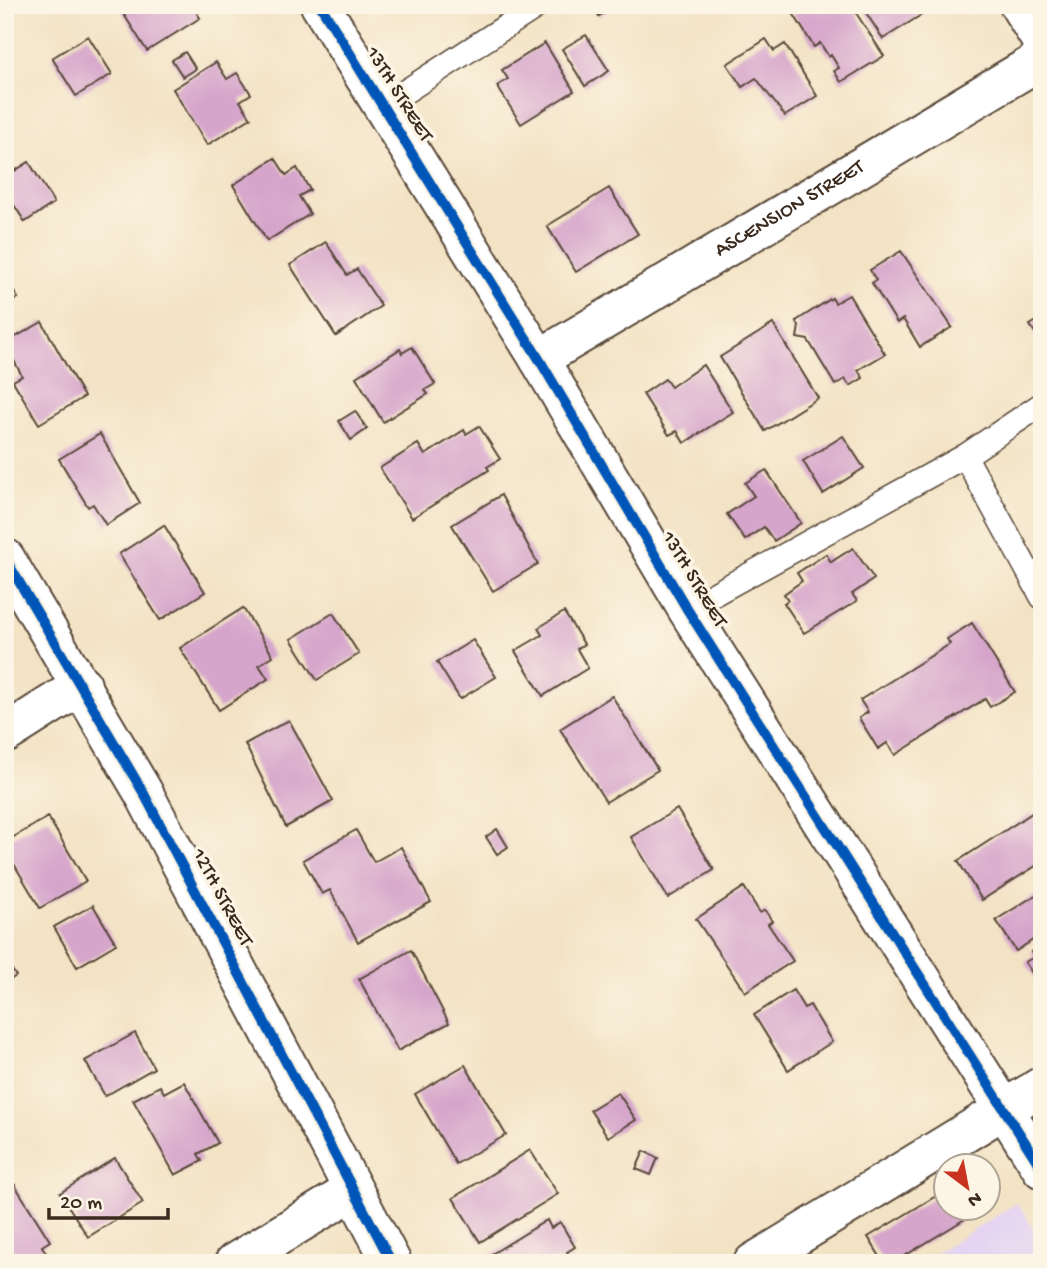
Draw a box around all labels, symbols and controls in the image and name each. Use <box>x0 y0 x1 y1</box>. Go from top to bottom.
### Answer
street label: 13TH STREET <box>358 42 438 148</box>
street label: ASCENSION STREET <box>711 155 870 264</box>
street label: 13TH STREET <box>654 527 732 633</box>
street label: 12TH STREET <box>184 844 258 952</box>
north arrow <box>932 1152 1002 1222</box>
scale bar <box>49 1177 168 1221</box>
text: N <box>963 1185 986 1211</box>
text: 20 m <box>60 1192 102 1217</box>

